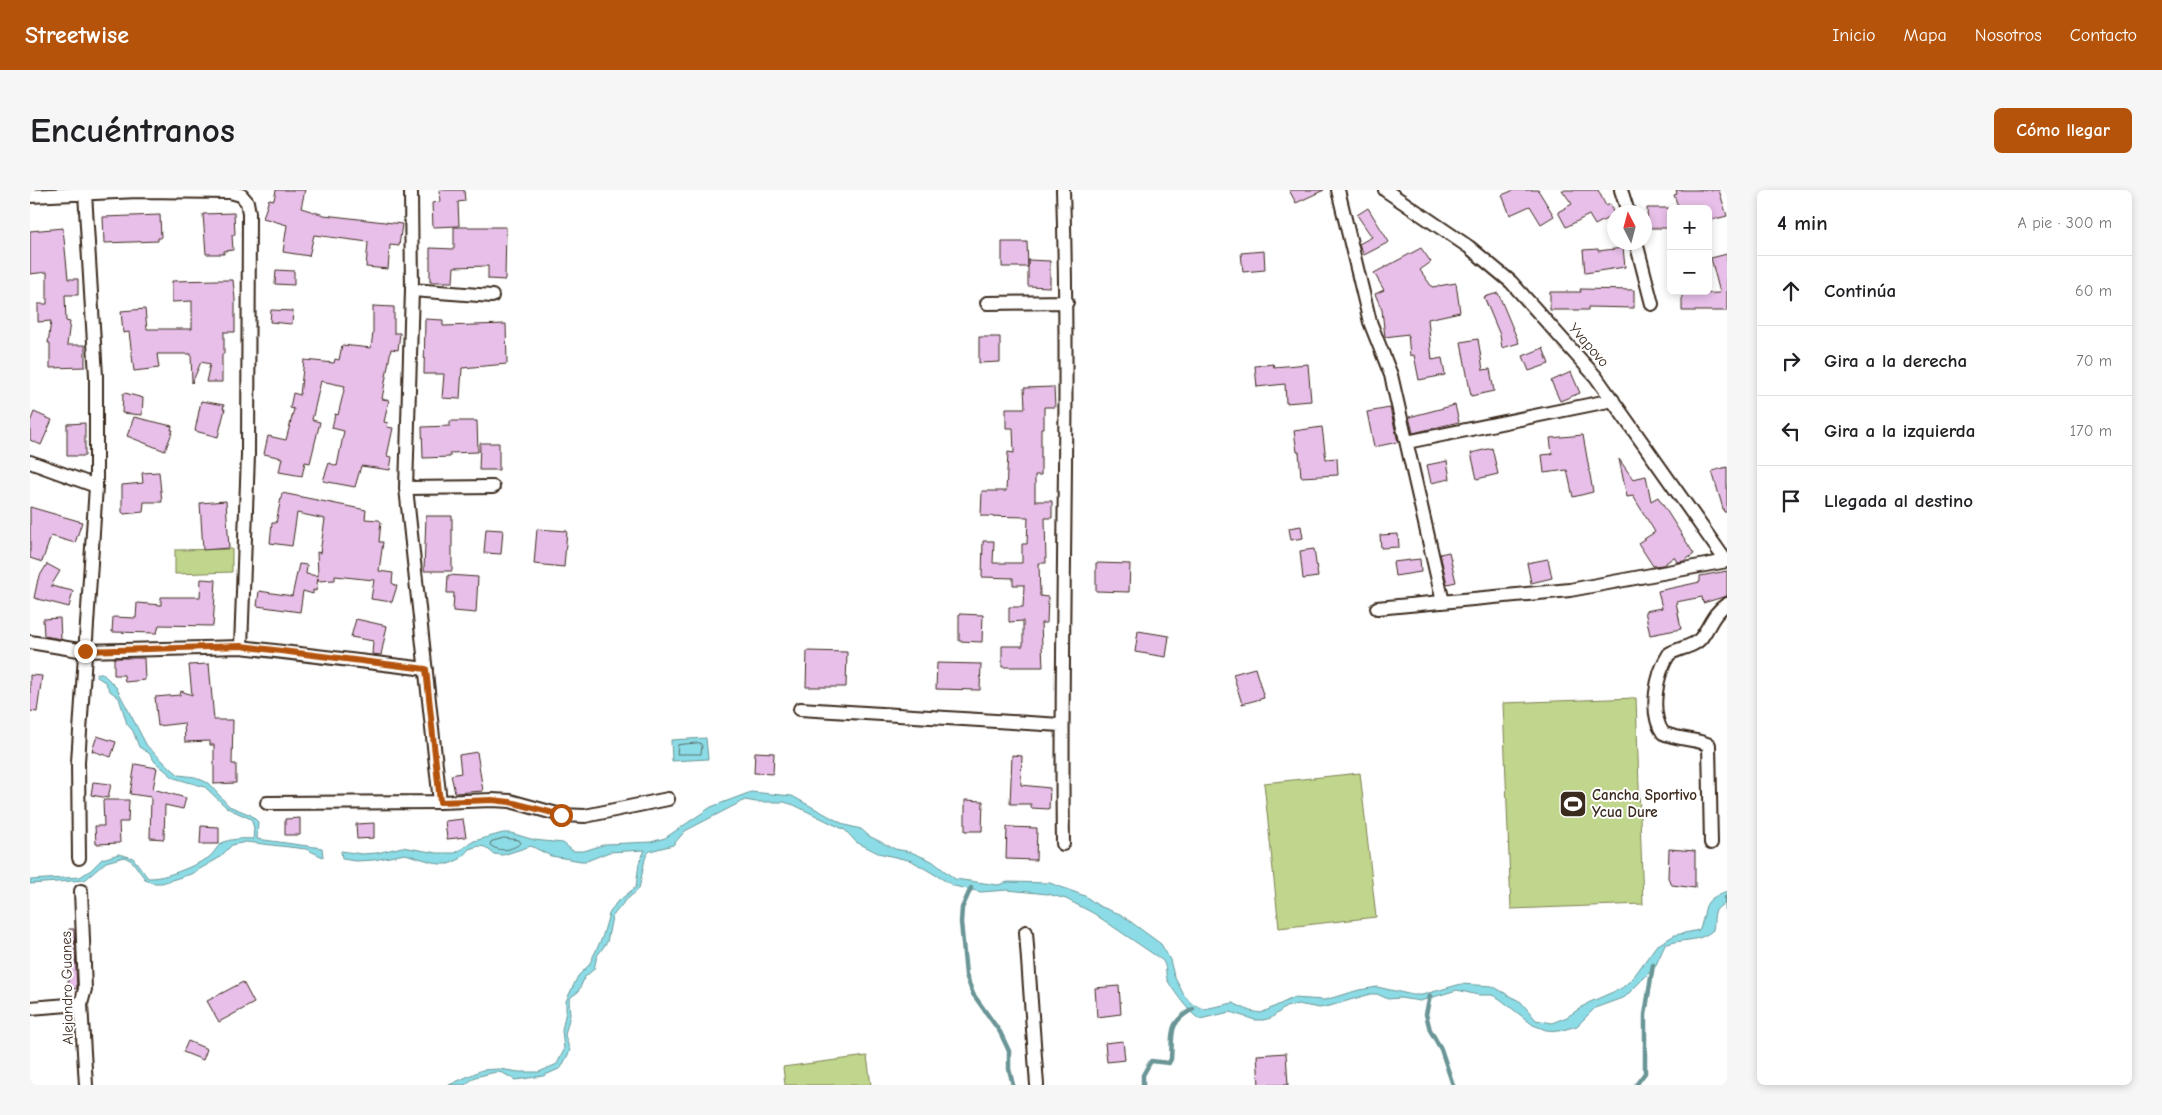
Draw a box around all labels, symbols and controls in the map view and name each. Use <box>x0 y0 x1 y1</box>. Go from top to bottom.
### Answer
text: Streetwise <box>25 21 129 49</box>
text: Inicio <box>1832 25 1876 46</box>
text: Mapa <box>1904 25 1947 46</box>
text: Nosotros <box>1975 25 2042 46</box>
text: Contacto <box>2070 25 2137 46</box>
button: Cómo llegar <box>1994 108 2132 153</box>
text: Encuéntranos <box>30 110 235 151</box>
north arrow <box>1607 205 1652 250</box>
map controls <box>1667 205 1712 295</box>
button: + <box>1667 205 1712 250</box>
text: 4 min <box>1777 211 1828 235</box>
text: A pie · 300 m <box>2018 214 2112 232</box>
button: − <box>1667 250 1712 295</box>
icon: ahead <box>1777 277 1805 305</box>
text: Continúa <box>1824 280 1896 302</box>
text: 60 m <box>2075 282 2112 300</box>
street label: Yvapovo <box>1565 319 1613 371</box>
icon: right <box>1777 347 1805 375</box>
text: Gira a la derecha <box>1824 350 1967 372</box>
text: 70 m <box>2076 352 2112 370</box>
icon: left <box>1777 417 1805 445</box>
text: Gira a la izquierda <box>1824 420 1975 442</box>
text: 170 m <box>2070 422 2112 440</box>
icon: arrive <box>1777 487 1805 515</box>
text: Llegada al destino <box>1824 490 1973 512</box>
route end <box>74 640 97 663</box>
place label: Cancha Sportivo Ycua Dure <box>1592 786 1697 821</box>
sports icon: Cancha Sportivo Ycua Dure <box>1558 789 1588 819</box>
route start <box>550 804 573 827</box>
street label: Alejandro Guanes <box>57 931 77 1045</box>

